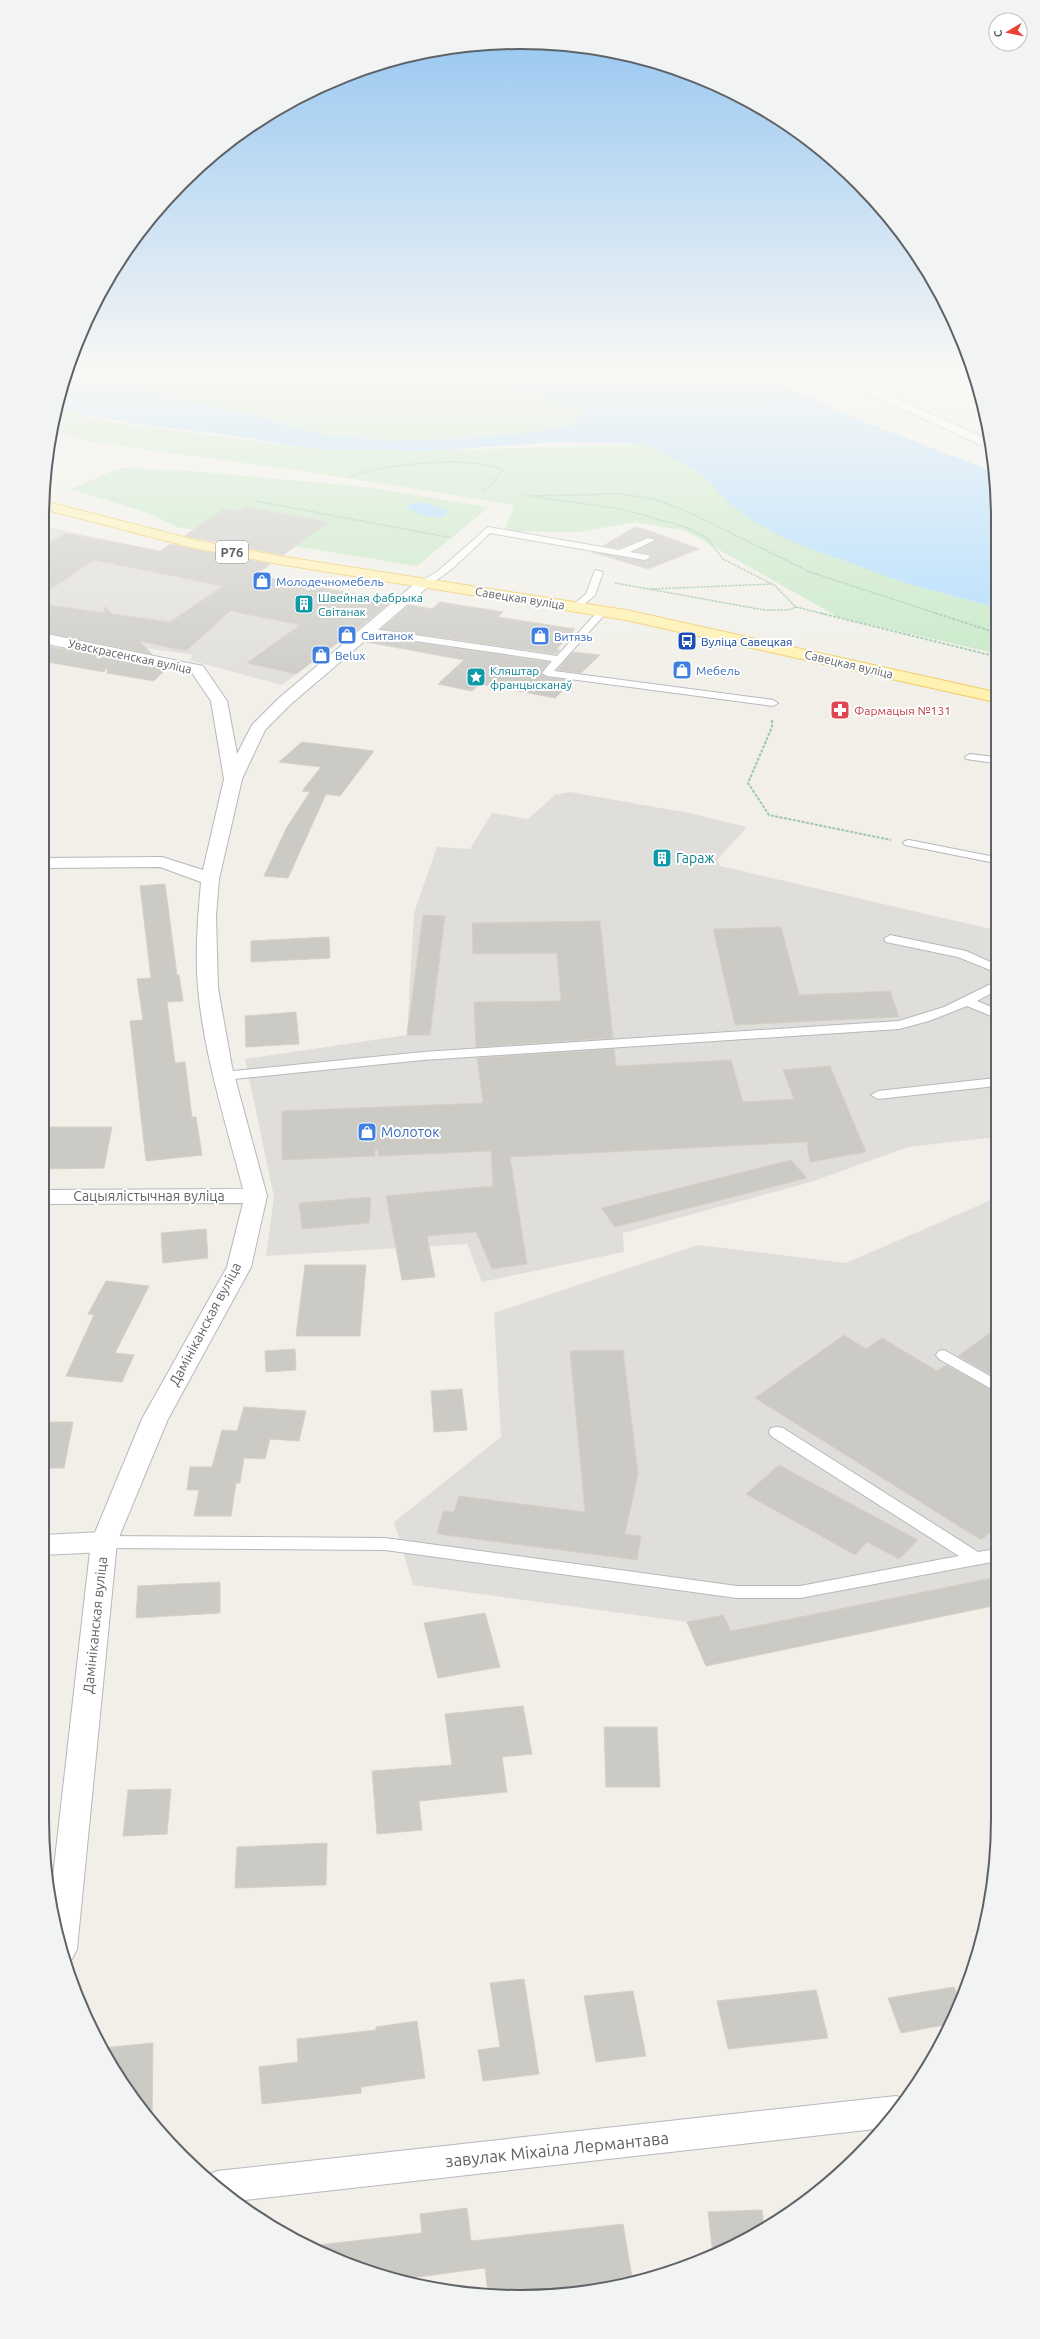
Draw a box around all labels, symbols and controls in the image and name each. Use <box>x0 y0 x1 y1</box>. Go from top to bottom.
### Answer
north arrow <box>988 12 1028 52</box>
text: С <box>992 29 1005 38</box>
road number: Р76 <box>216 541 248 563</box>
shop icon: Молодечномебель <box>251 570 273 592</box>
place label: Молодечномебель <box>276 575 384 588</box>
street label: Савецкая вуліца <box>474 584 566 612</box>
place label: Швейная фабрыка Світанак <box>318 591 423 618</box>
building icon: Швейная фабрыка Світанак <box>293 593 315 615</box>
shop icon: Свитанок <box>336 624 358 646</box>
shop icon: Витязь <box>529 625 551 647</box>
place label: Свитанок <box>361 629 414 642</box>
place label: Витязь <box>554 630 592 643</box>
bus stop icon: Вуліца Савецкая <box>676 630 698 652</box>
place label: Вуліца Савецкая <box>701 635 793 648</box>
street label: Уваскрасенская вуліца <box>67 637 193 675</box>
shop icon: Belux <box>310 644 332 666</box>
street label: Савецкая вуліца <box>803 647 895 681</box>
place label: Belux <box>335 649 365 662</box>
shop icon: Мебель <box>671 659 693 681</box>
place label: Кляштар францысканаў <box>490 664 572 691</box>
place label: Мебель <box>696 664 740 677</box>
place icon: Кляштар францысканаў <box>465 666 487 688</box>
pharmacy icon: Фармацыя №131 <box>829 699 851 721</box>
place label: Фармацыя №131 <box>854 704 951 717</box>
building icon: Гараж <box>651 847 673 869</box>
place label: Гараж <box>676 850 715 866</box>
shop icon: Молоток <box>356 1121 378 1143</box>
place label: Молоток <box>381 1124 439 1140</box>
street label: Сацыялістычная вуліца <box>73 1188 225 1204</box>
street label: Дамініканская вуліца <box>166 1260 244 1388</box>
street label: Дамініканская вуліца <box>80 1556 110 1694</box>
street label: завулак Міхаіла Лермантава <box>444 2128 670 2170</box>

